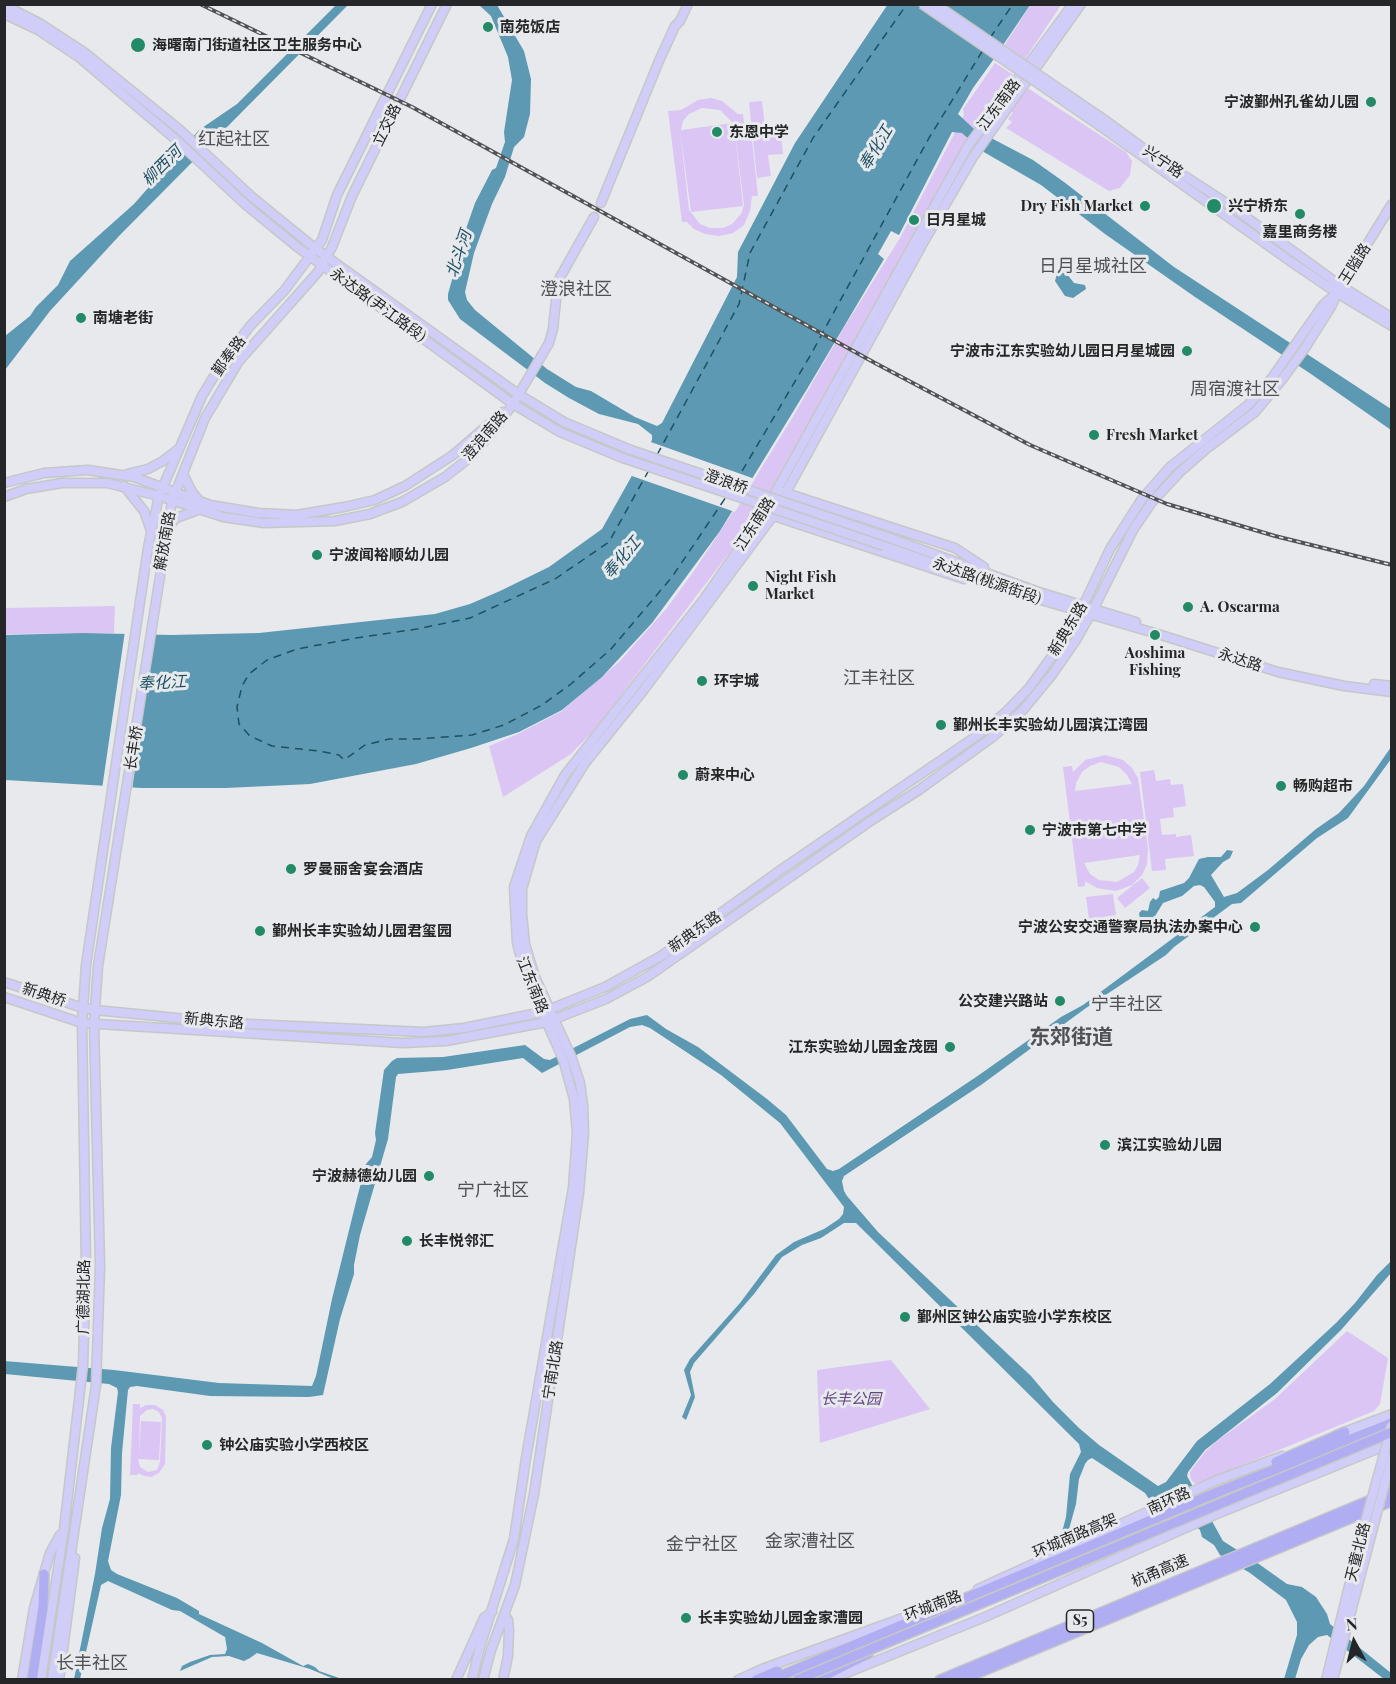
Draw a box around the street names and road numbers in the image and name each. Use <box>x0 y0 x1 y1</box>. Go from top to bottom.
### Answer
street label: 江东南路 <box>974 76 1024 134</box>
street label: 立交路 <box>369 101 405 149</box>
street label: 兴宁路 <box>1139 142 1187 182</box>
street label: 王隘路 <box>1335 240 1375 288</box>
street label: 永达路(尹江路段) <box>327 264 429 346</box>
street label: 鄞奉路 <box>208 333 250 379</box>
street label: 澄浪南路 <box>459 407 511 465</box>
street label: 澄浪桥 <box>702 466 750 498</box>
street label: 江东南路 <box>731 494 779 554</box>
street label: 解放南路 <box>151 510 179 572</box>
street label: 永达路(桃源街段) <box>930 554 1044 608</box>
street label: 新典东路 <box>1045 599 1091 659</box>
street label: 永达路 <box>1216 644 1264 676</box>
street label: 长丰桥 <box>122 724 146 772</box>
street label: 新典东路 <box>665 907 725 957</box>
street label: 江东南路 <box>512 954 552 1016</box>
street label: 新典桥 <box>20 979 68 1011</box>
street label: 新典东路 <box>183 1009 245 1033</box>
street label: 广德湖北路 <box>74 1259 94 1335</box>
street label: 宁南北路 <box>539 1339 567 1401</box>
street label: 南环路 <box>1145 1484 1193 1518</box>
street label: 环城南路高架 <box>1030 1510 1120 1562</box>
street label: 天童北路 <box>1342 1521 1374 1583</box>
street label: 杭甬高速 <box>1129 1551 1191 1591</box>
street label: 环城南路 <box>902 1587 964 1625</box>
road number: S5 <box>1066 1610 1094 1632</box>

